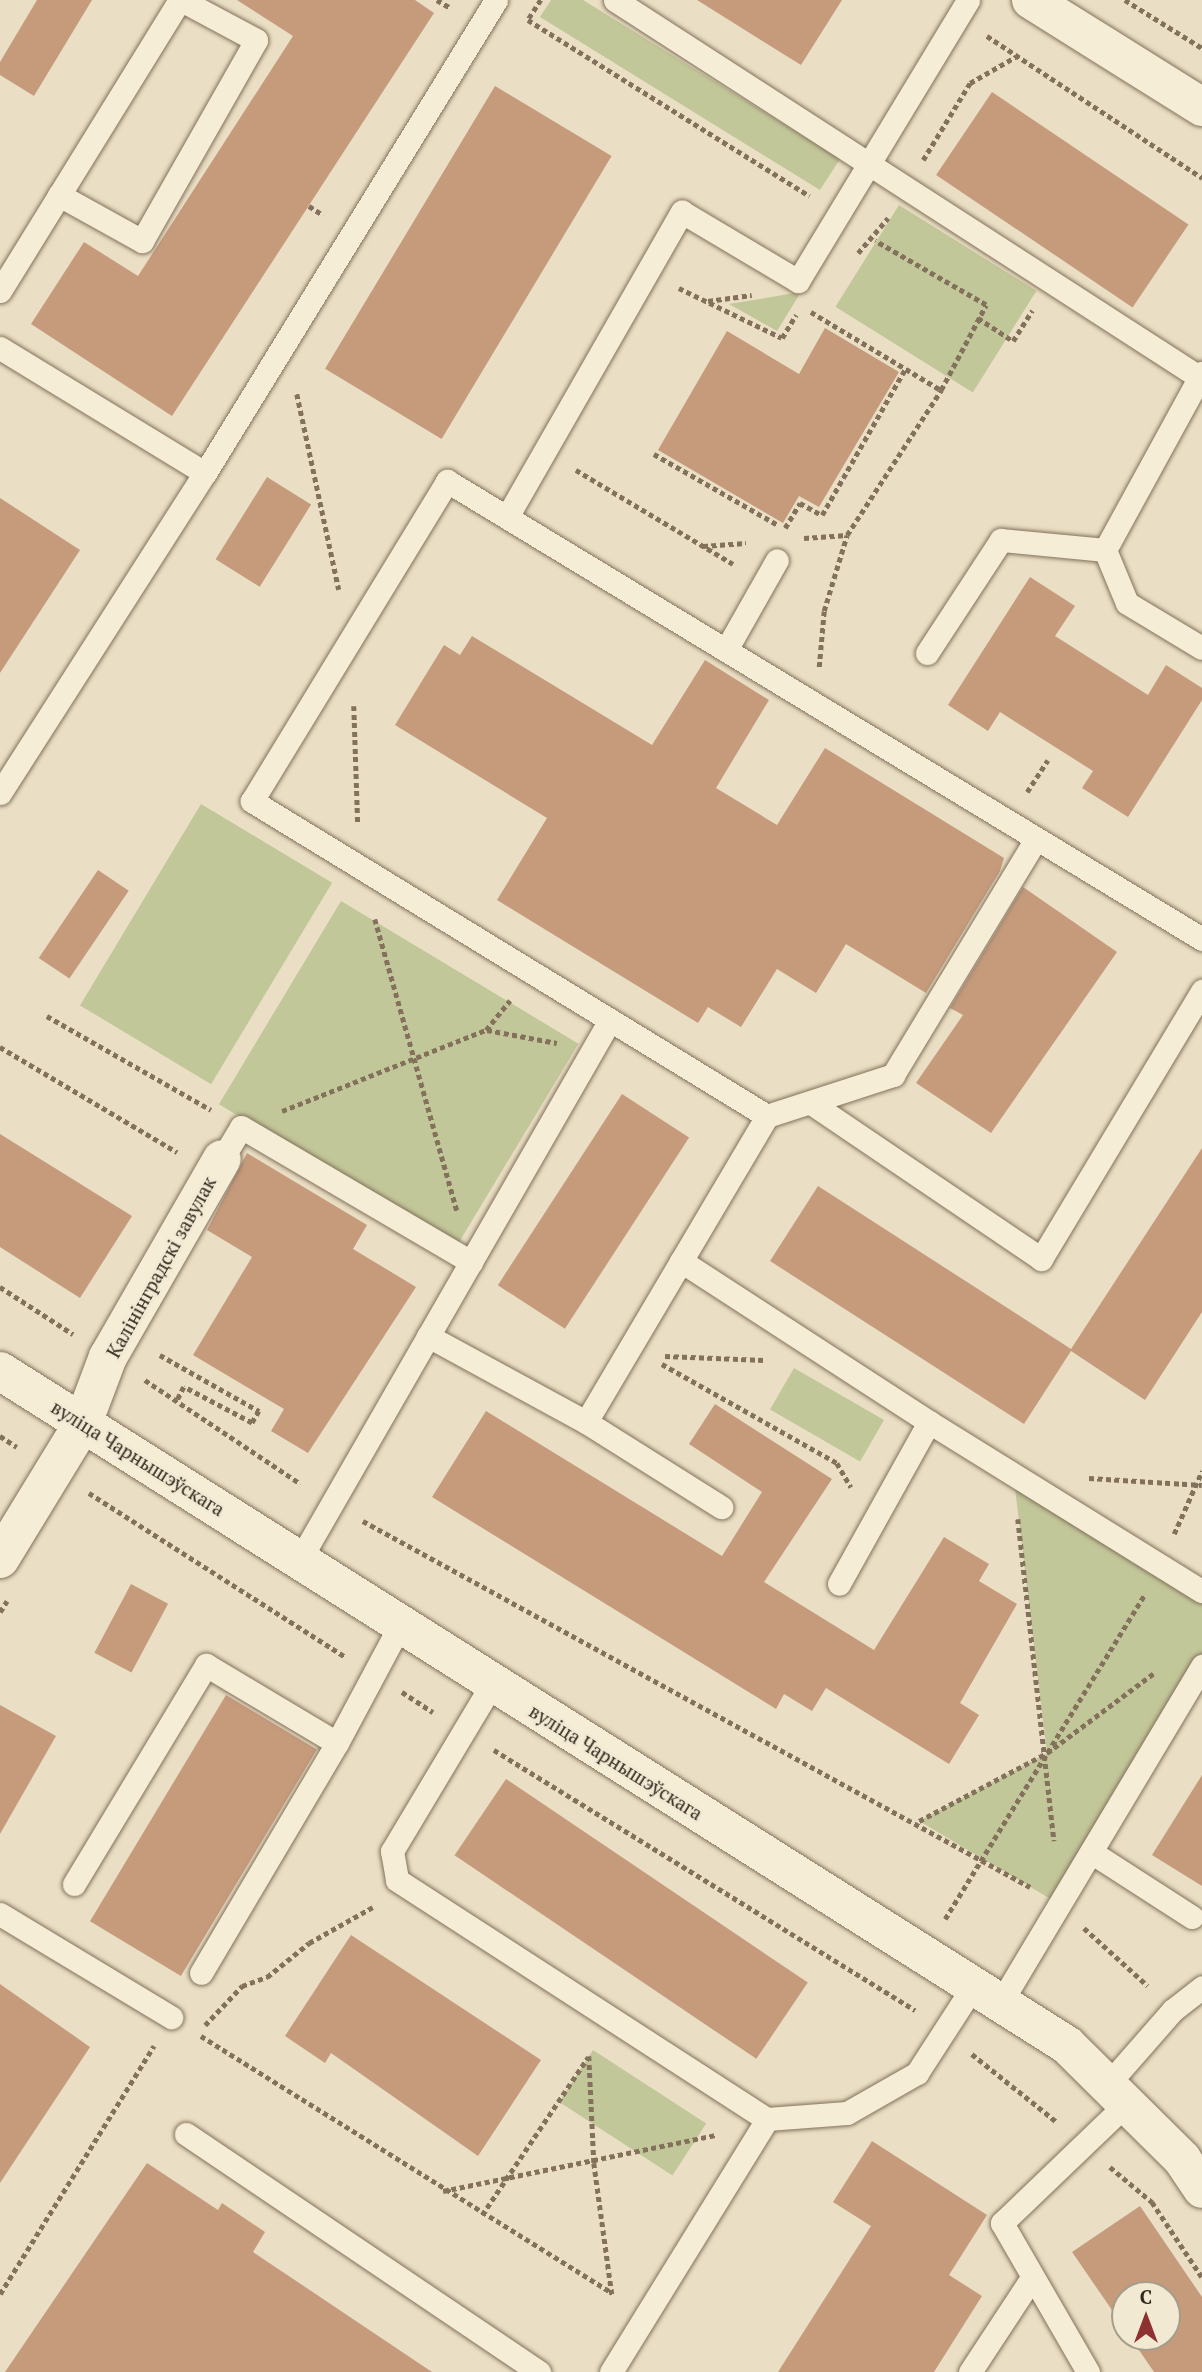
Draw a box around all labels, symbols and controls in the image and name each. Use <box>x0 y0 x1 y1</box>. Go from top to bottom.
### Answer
street label: Калінінградскі завулак <box>102 1172 220 1362</box>
street label: вуліца Чарнышэўскага <box>47 1395 229 1521</box>
street label: вуліца Чарнышэўскага <box>525 1699 707 1825</box>
north arrow <box>1111 2281 1181 2351</box>
text: С <box>1140 2284 1152 2309</box>

